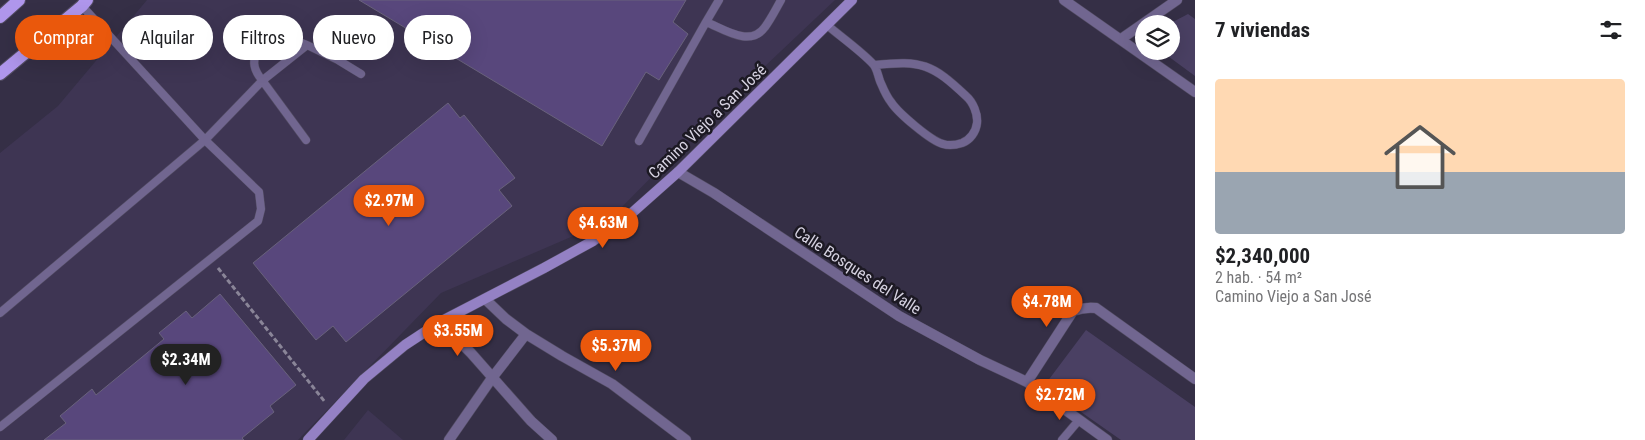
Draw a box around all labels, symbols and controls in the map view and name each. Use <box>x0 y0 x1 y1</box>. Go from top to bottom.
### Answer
chip: Comprar <box>15 15 112 60</box>
chip: Alquilar <box>122 15 213 60</box>
chip: Filtros <box>223 15 303 60</box>
chip: Nuevo <box>313 15 394 60</box>
chip: Piso <box>404 15 471 60</box>
map controls <box>1135 15 1180 60</box>
button: layers <box>1135 15 1180 60</box>
icon: filters <box>1597 16 1625 44</box>
text: 7 viviendas <box>1215 18 1310 42</box>
street label: Camino Viejo a San José <box>644 60 770 183</box>
icon: home <box>1375 112 1465 202</box>
pin: $2.97M <box>348 184 430 227</box>
text: $2.97M <box>364 191 414 210</box>
pin: $4.63M <box>562 206 644 249</box>
text: $4.63M <box>578 213 628 232</box>
street label: Calle Bosques del Valle <box>791 222 925 319</box>
text: $2,340,000 <box>1215 244 1310 268</box>
text: 2 hab. · 54 m² <box>1215 268 1302 287</box>
pin: $4.78M <box>1006 286 1088 328</box>
text: Camino Viejo a San José <box>1215 287 1372 306</box>
text: $4.78M <box>1022 292 1072 311</box>
pin: $3.55M <box>417 314 499 357</box>
text: $3.55M <box>433 321 483 340</box>
pin: $5.37M <box>575 330 657 372</box>
text: $5.37M <box>591 336 641 355</box>
pin: $2.34M <box>145 344 227 386</box>
text: $2.34M <box>161 350 211 369</box>
pin: $2.72M <box>1019 378 1101 421</box>
text: $2.72M <box>1035 385 1085 404</box>

